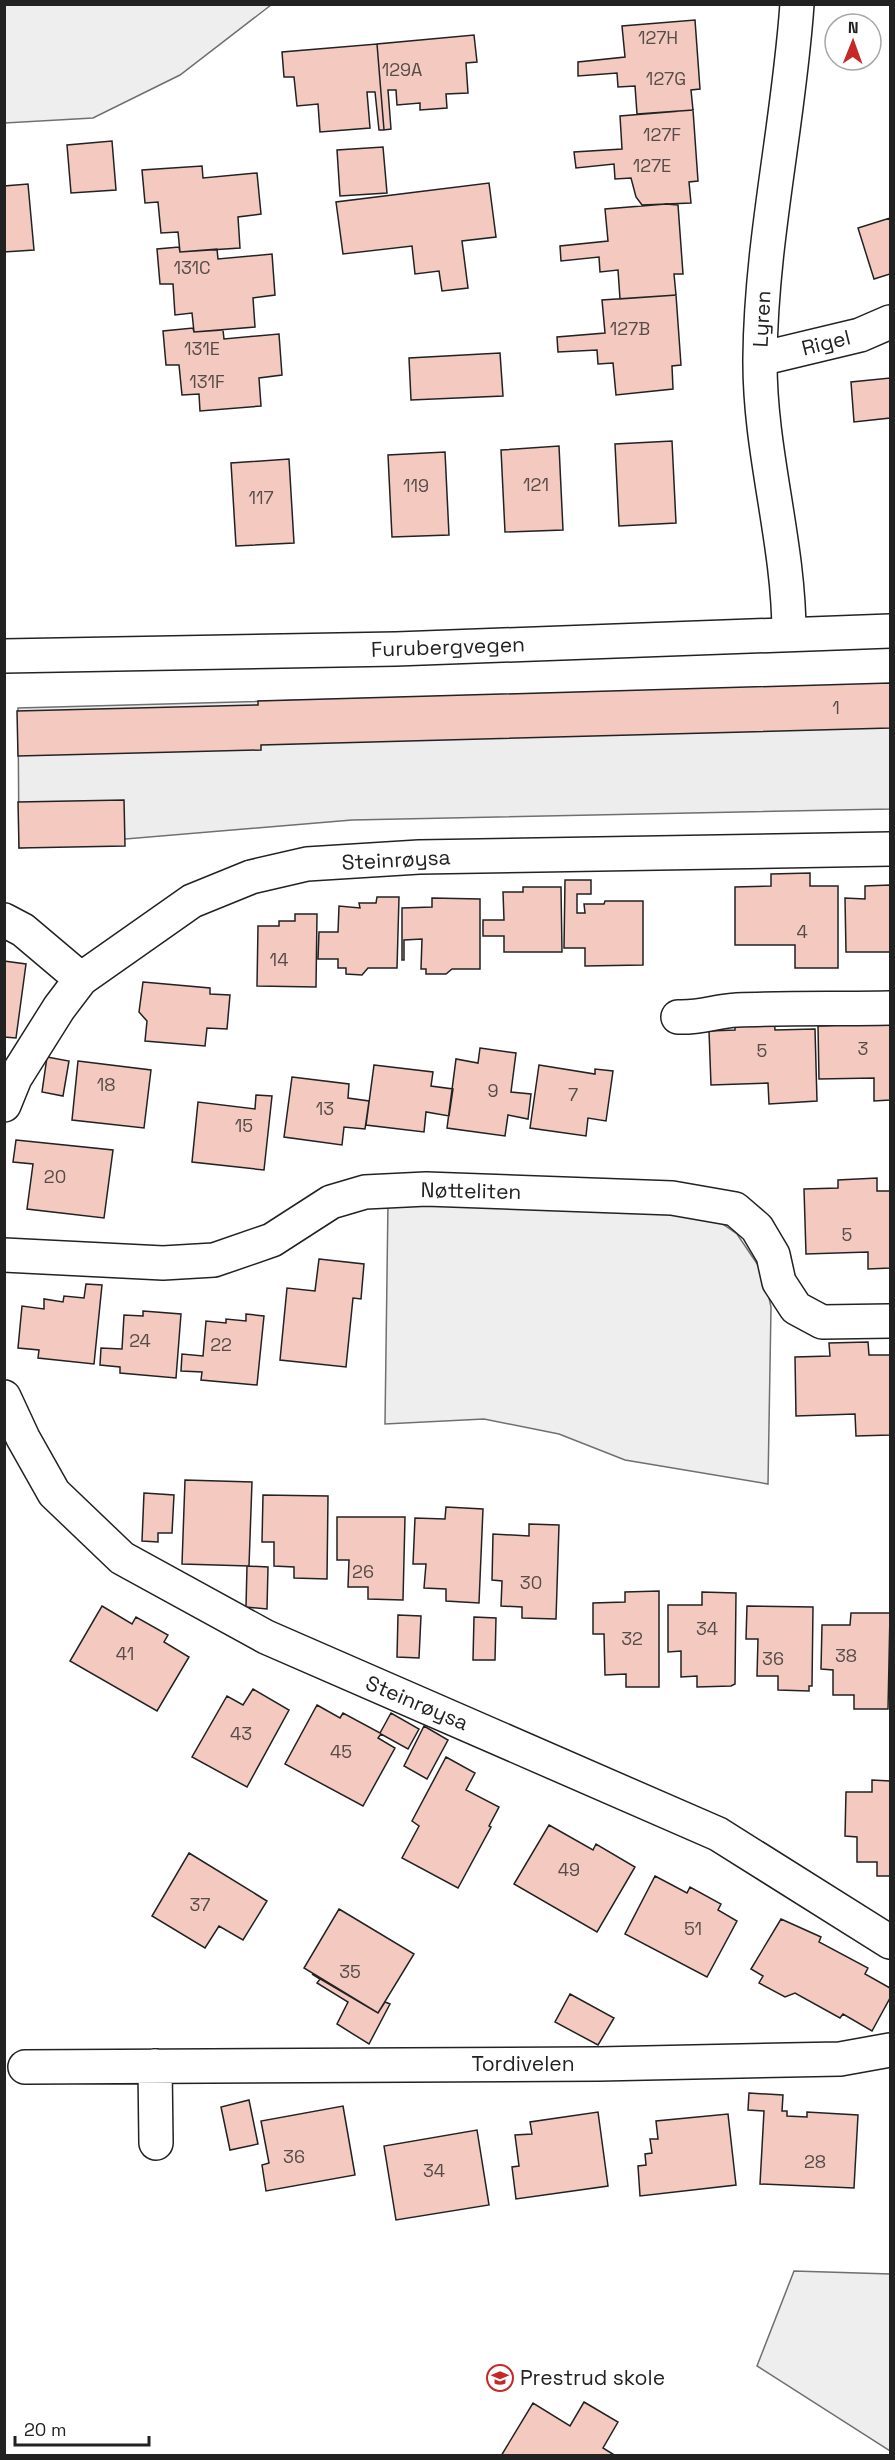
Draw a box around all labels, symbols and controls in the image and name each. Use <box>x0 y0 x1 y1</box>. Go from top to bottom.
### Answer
north arrow <box>823 12 883 72</box>
text: N <box>848 17 859 38</box>
house number: 127H <box>638 26 678 49</box>
house number: 129A <box>382 58 422 81</box>
house number: 127G <box>646 67 686 90</box>
house number: 127F <box>643 123 681 146</box>
house number: 127E <box>633 154 671 177</box>
house number: 131C <box>173 256 211 279</box>
street label: Lyren <box>747 290 776 348</box>
house number: 127B <box>610 317 650 340</box>
street label: Rigel <box>799 323 853 362</box>
house number: 131E <box>184 337 220 360</box>
house number: 131F <box>189 370 225 393</box>
house number: 121 <box>523 473 549 496</box>
house number: 119 <box>403 474 429 497</box>
house number: 117 <box>248 486 274 509</box>
street label: Furubergvegen <box>371 630 525 663</box>
house number: 1 <box>832 696 840 719</box>
street label: Steinrøysa <box>341 843 451 876</box>
house number: 4 <box>796 920 808 943</box>
house number: 14 <box>270 948 288 971</box>
house number: 3 <box>858 1037 868 1060</box>
house number: 5 <box>757 1039 767 1062</box>
house number: 18 <box>97 1073 115 1096</box>
house number: 9 <box>487 1079 499 1102</box>
house number: 7 <box>568 1083 578 1106</box>
house number: 13 <box>316 1097 334 1120</box>
house number: 15 <box>235 1114 253 1137</box>
house number: 20 <box>44 1165 66 1188</box>
street label: Nøtteliten <box>420 1176 522 1205</box>
house number: 5 <box>842 1223 852 1246</box>
house number: 24 <box>129 1329 151 1352</box>
house number: 22 <box>210 1333 232 1356</box>
house number: 26 <box>352 1560 374 1583</box>
house number: 30 <box>520 1571 542 1594</box>
house number: 34 <box>696 1617 718 1640</box>
house number: 32 <box>621 1627 643 1650</box>
house number: 41 <box>116 1642 134 1665</box>
house number: 38 <box>835 1644 857 1667</box>
house number: 36 <box>762 1647 784 1670</box>
street label: Steinrøysa <box>362 1669 473 1736</box>
house number: 43 <box>230 1722 252 1745</box>
house number: 45 <box>330 1740 352 1763</box>
house number: 49 <box>558 1858 580 1881</box>
house number: 37 <box>189 1893 211 1916</box>
house number: 51 <box>684 1917 702 1940</box>
house number: 35 <box>339 1960 361 1983</box>
street label: Tordivelen <box>471 2050 575 2077</box>
house number: 36 <box>283 2145 305 2168</box>
house number: 28 <box>804 2150 826 2173</box>
house number: 34 <box>423 2159 445 2182</box>
school or university icon: Prestrud skole <box>485 2363 515 2393</box>
place label: Prestrud skole <box>520 2364 665 2391</box>
scale bar <box>15 2409 148 2447</box>
text: 20 m <box>24 2418 67 2441</box>

